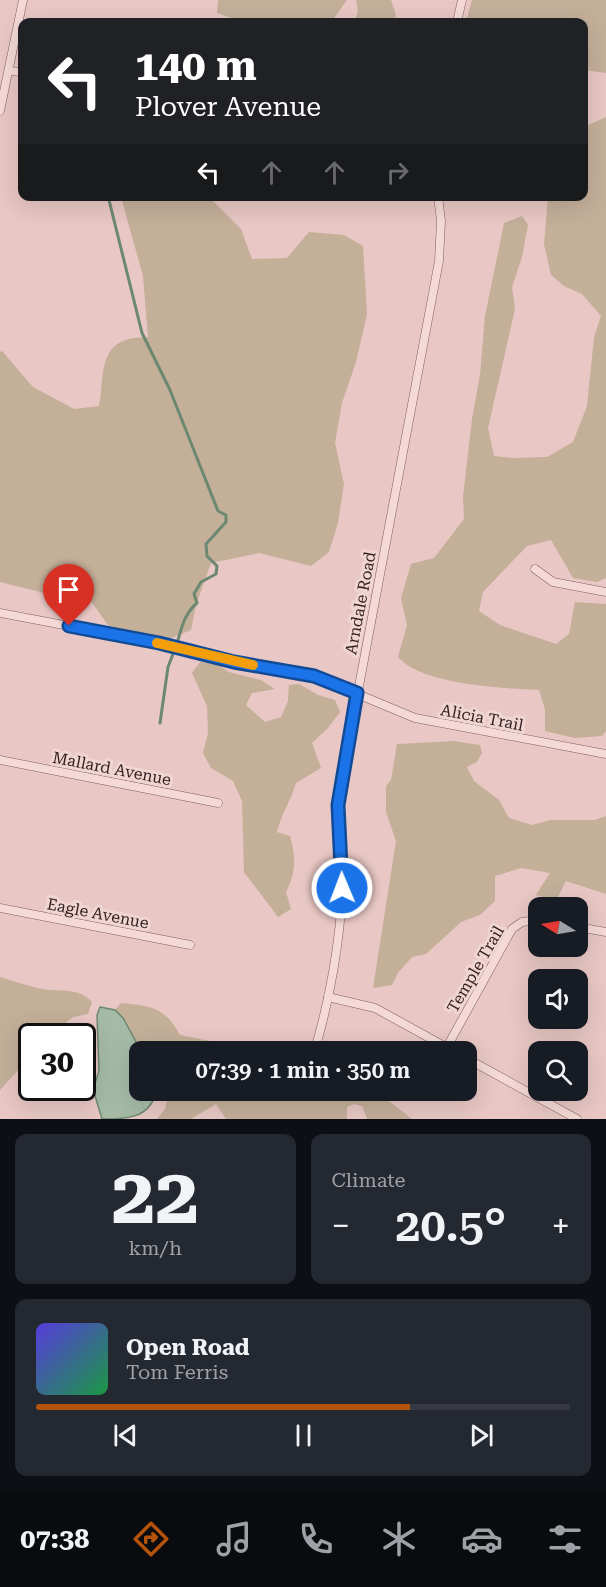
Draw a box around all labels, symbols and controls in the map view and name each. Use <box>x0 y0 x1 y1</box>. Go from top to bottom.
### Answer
text: 140 m <box>135 41 257 90</box>
icon: left <box>36 42 114 120</box>
text: Plover Avenue <box>135 91 321 123</box>
icon: left <box>192 156 225 189</box>
icon: ahead <box>255 156 288 189</box>
icon: ahead <box>318 156 351 189</box>
icon: right <box>381 156 414 189</box>
street label: Arndale Road <box>341 550 380 656</box>
pin <box>43 564 94 626</box>
icon: arrive <box>52 573 85 606</box>
street label: Alicia Trail <box>439 700 525 735</box>
street label: Mallard Avenue <box>51 748 173 789</box>
position arrow <box>310 856 374 920</box>
street label: Eagle Avenue <box>45 894 151 933</box>
north arrow <box>528 897 588 957</box>
map controls <box>528 897 588 1101</box>
street label: Temple Trail <box>443 922 508 1016</box>
button: sound <box>528 969 588 1029</box>
speed limit sign: 30 <box>18 1023 96 1101</box>
button: search <box>528 1041 588 1101</box>
text: 07:39 · 1 min · 350 m <box>196 1058 410 1083</box>
text: 22 <box>112 1151 199 1242</box>
text: Climate <box>332 1168 406 1192</box>
text: 20.5° <box>395 1199 506 1252</box>
text: − <box>332 1206 350 1245</box>
text: + <box>552 1206 570 1245</box>
text: km/h <box>128 1236 182 1260</box>
text: Open Road <box>126 1335 249 1360</box>
text: Tom Ferris <box>126 1360 228 1384</box>
icon: previous <box>109 1419 142 1452</box>
icon: pause <box>287 1419 320 1452</box>
icon: next <box>465 1419 498 1452</box>
icon: directions <box>130 1518 172 1560</box>
icon: music <box>213 1518 255 1560</box>
icon: phone <box>295 1518 337 1560</box>
icon: climate <box>378 1518 420 1560</box>
icon: car <box>461 1518 503 1560</box>
icon: filters <box>544 1518 586 1560</box>
text: 07:38 <box>20 1523 89 1555</box>

